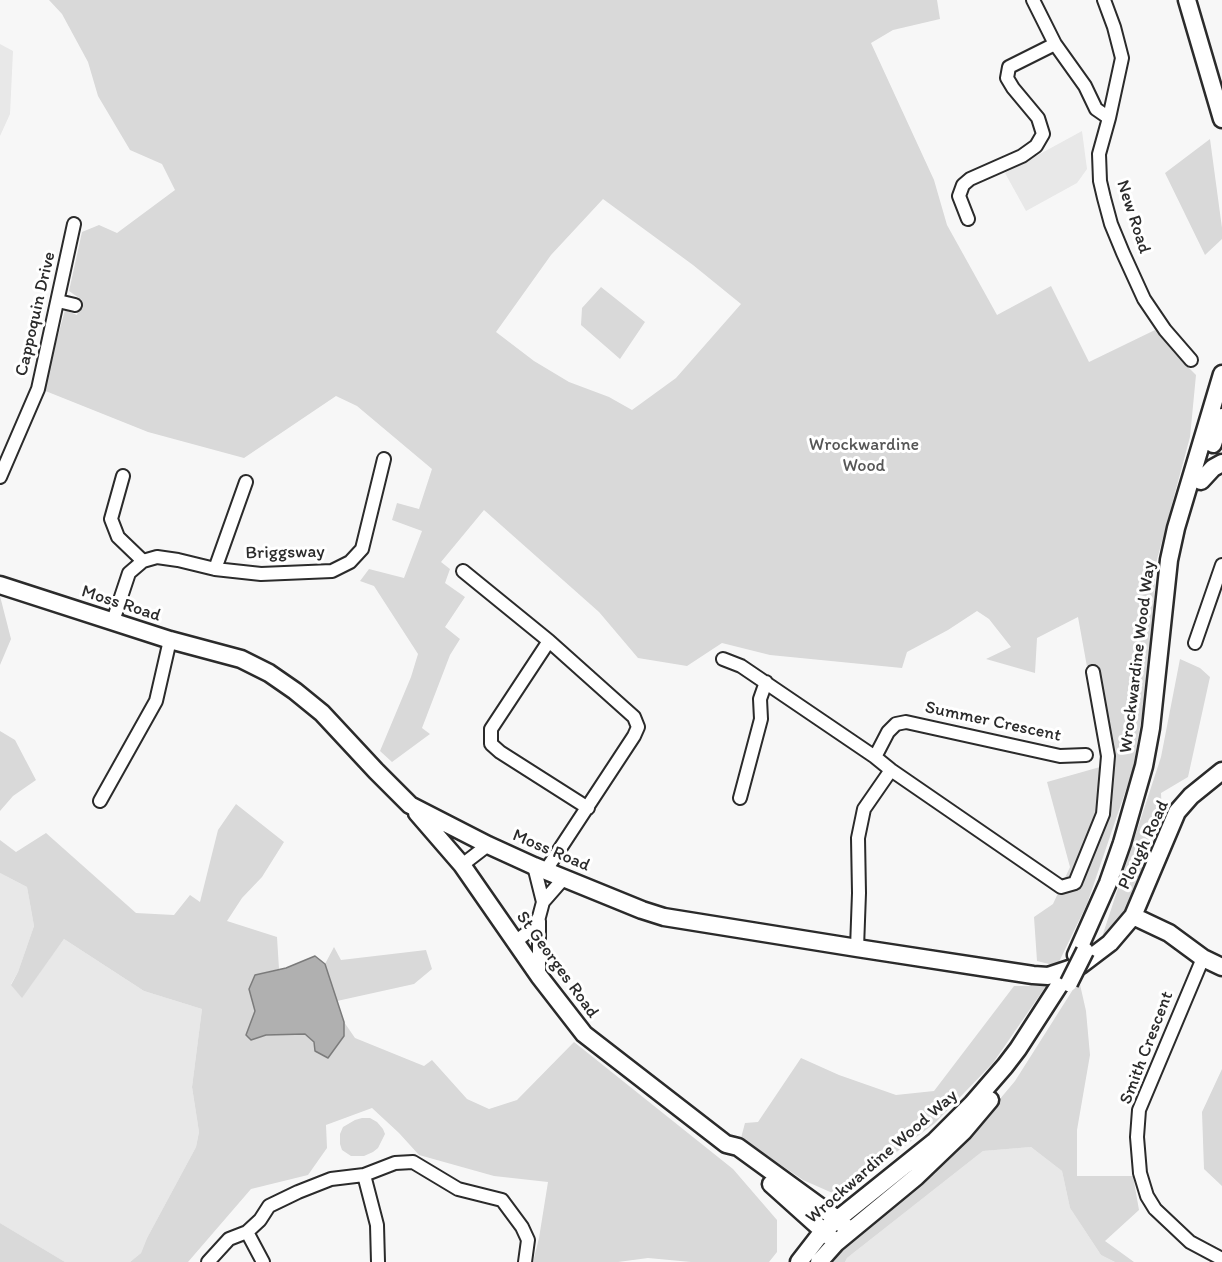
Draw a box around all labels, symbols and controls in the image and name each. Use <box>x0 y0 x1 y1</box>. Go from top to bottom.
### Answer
street label: New Road <box>1111 178 1155 256</box>
street label: Cappoquin Drive <box>11 250 61 378</box>
park label: Wrockwardine Wood <box>809 434 919 476</box>
street label: Briggsway <box>245 542 325 564</box>
street label: Wrockwardine Wood Way <box>1115 559 1161 755</box>
street label: Moss Road <box>79 581 163 627</box>
street label: Summer Crescent <box>923 697 1063 747</box>
street label: Plough Road <box>1114 797 1174 893</box>
street label: Moss Road <box>509 825 593 877</box>
street label: St Georges Road <box>511 907 603 1023</box>
street label: Smith Crescent <box>1116 988 1178 1108</box>
street label: Wrockwardine Wood Way <box>802 1085 962 1229</box>

